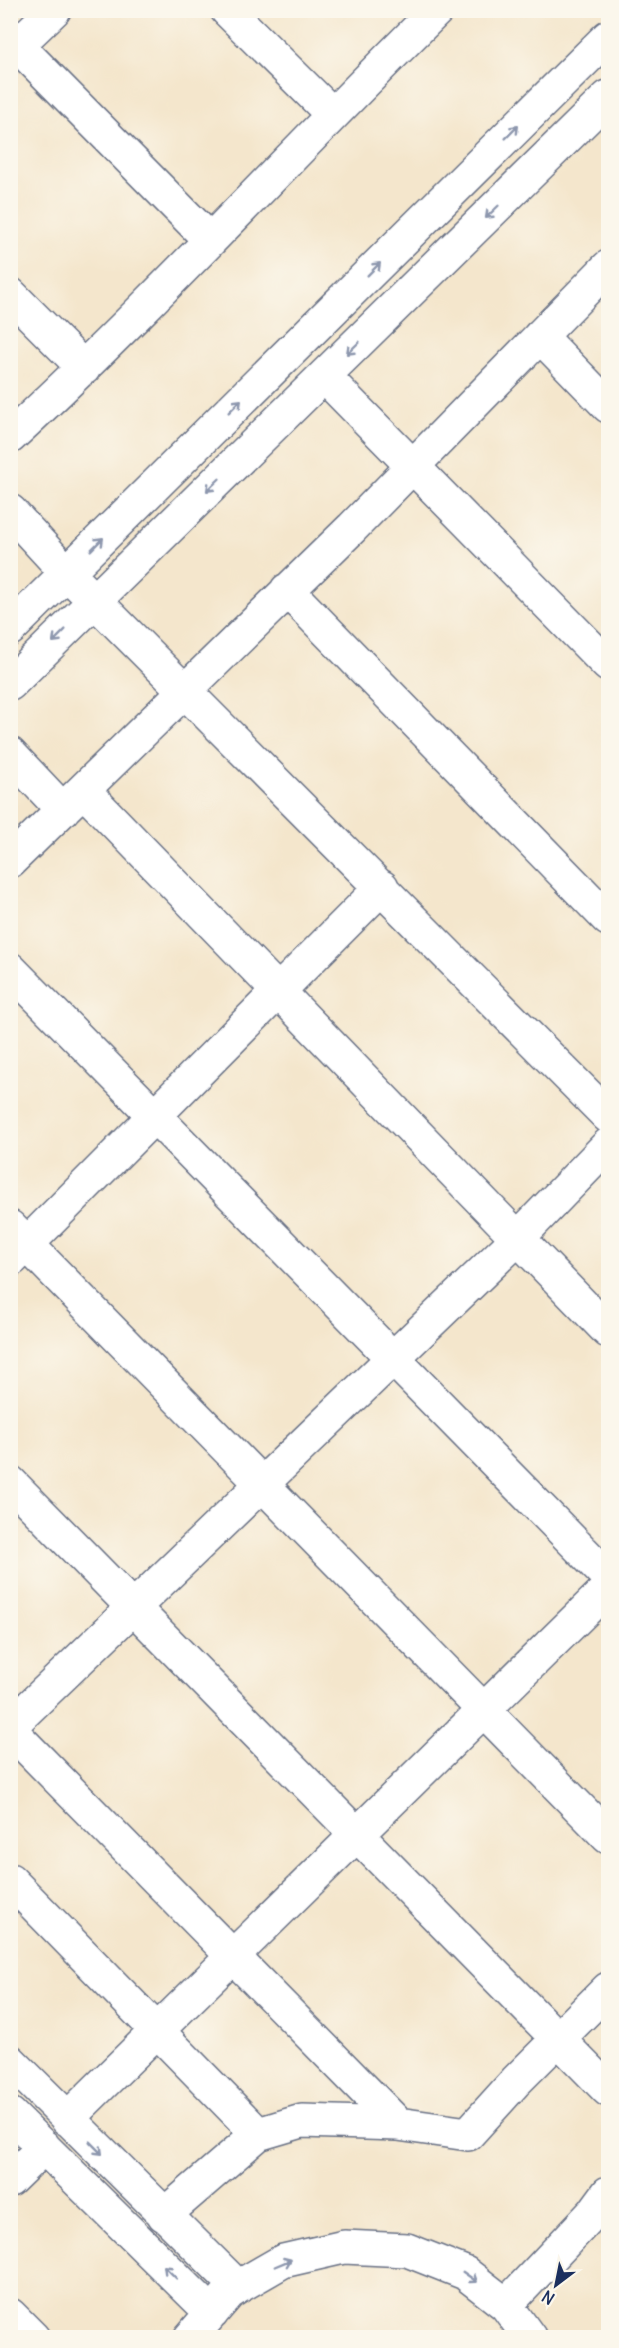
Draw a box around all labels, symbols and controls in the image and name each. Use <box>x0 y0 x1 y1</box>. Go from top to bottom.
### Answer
one-way arrow <box>505 125 520 139</box>
one-way arrow <box>484 204 499 219</box>
one-way arrow <box>366 262 381 276</box>
one-way arrow <box>345 341 360 356</box>
one-way arrow <box>227 398 242 413</box>
one-way arrow <box>206 478 221 492</box>
one-way arrow <box>89 536 104 551</box>
one-way arrow <box>52 629 67 644</box>
one-way arrow <box>89 2140 103 2155</box>
north arrow <box>526 2255 586 2315</box>
one-way arrow <box>274 2257 292 2268</box>
one-way arrow <box>163 2264 178 2279</box>
one-way arrow <box>461 2271 477 2283</box>
text: N <box>538 2286 558 2309</box>

